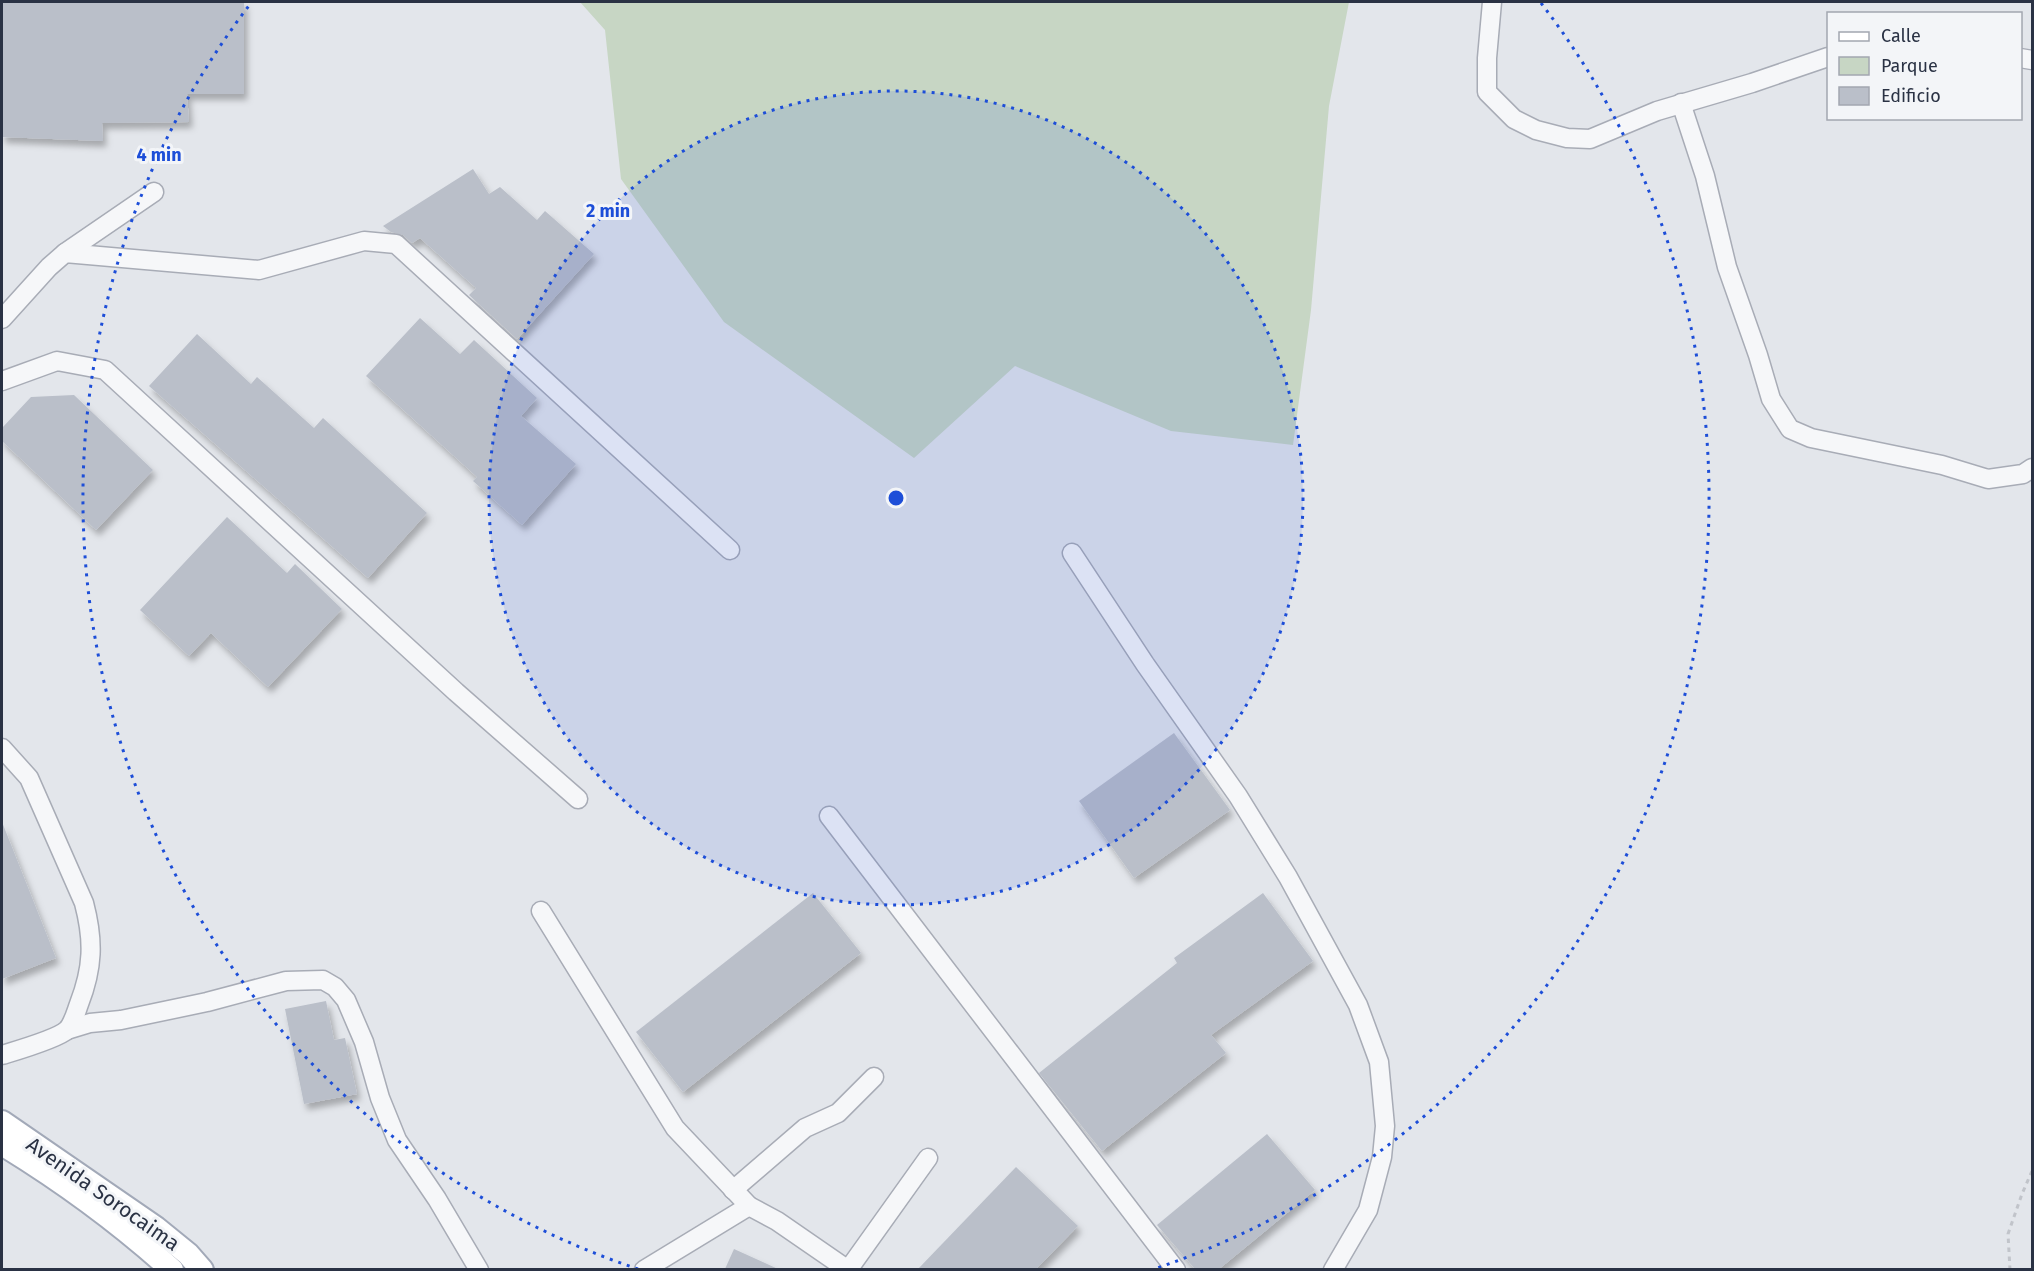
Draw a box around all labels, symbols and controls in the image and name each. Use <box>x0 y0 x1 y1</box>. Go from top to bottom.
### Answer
legend <box>1827 12 2022 120</box>
text: Calle <box>1881 25 1921 47</box>
text: Parque <box>1881 55 1938 77</box>
text: Edificio <box>1881 85 1941 107</box>
text: 4 min <box>136 144 182 166</box>
text: 2 min <box>586 200 630 222</box>
centre of rings <box>886 488 906 508</box>
street label: Avenida Sorocaima <box>21 1131 185 1257</box>

